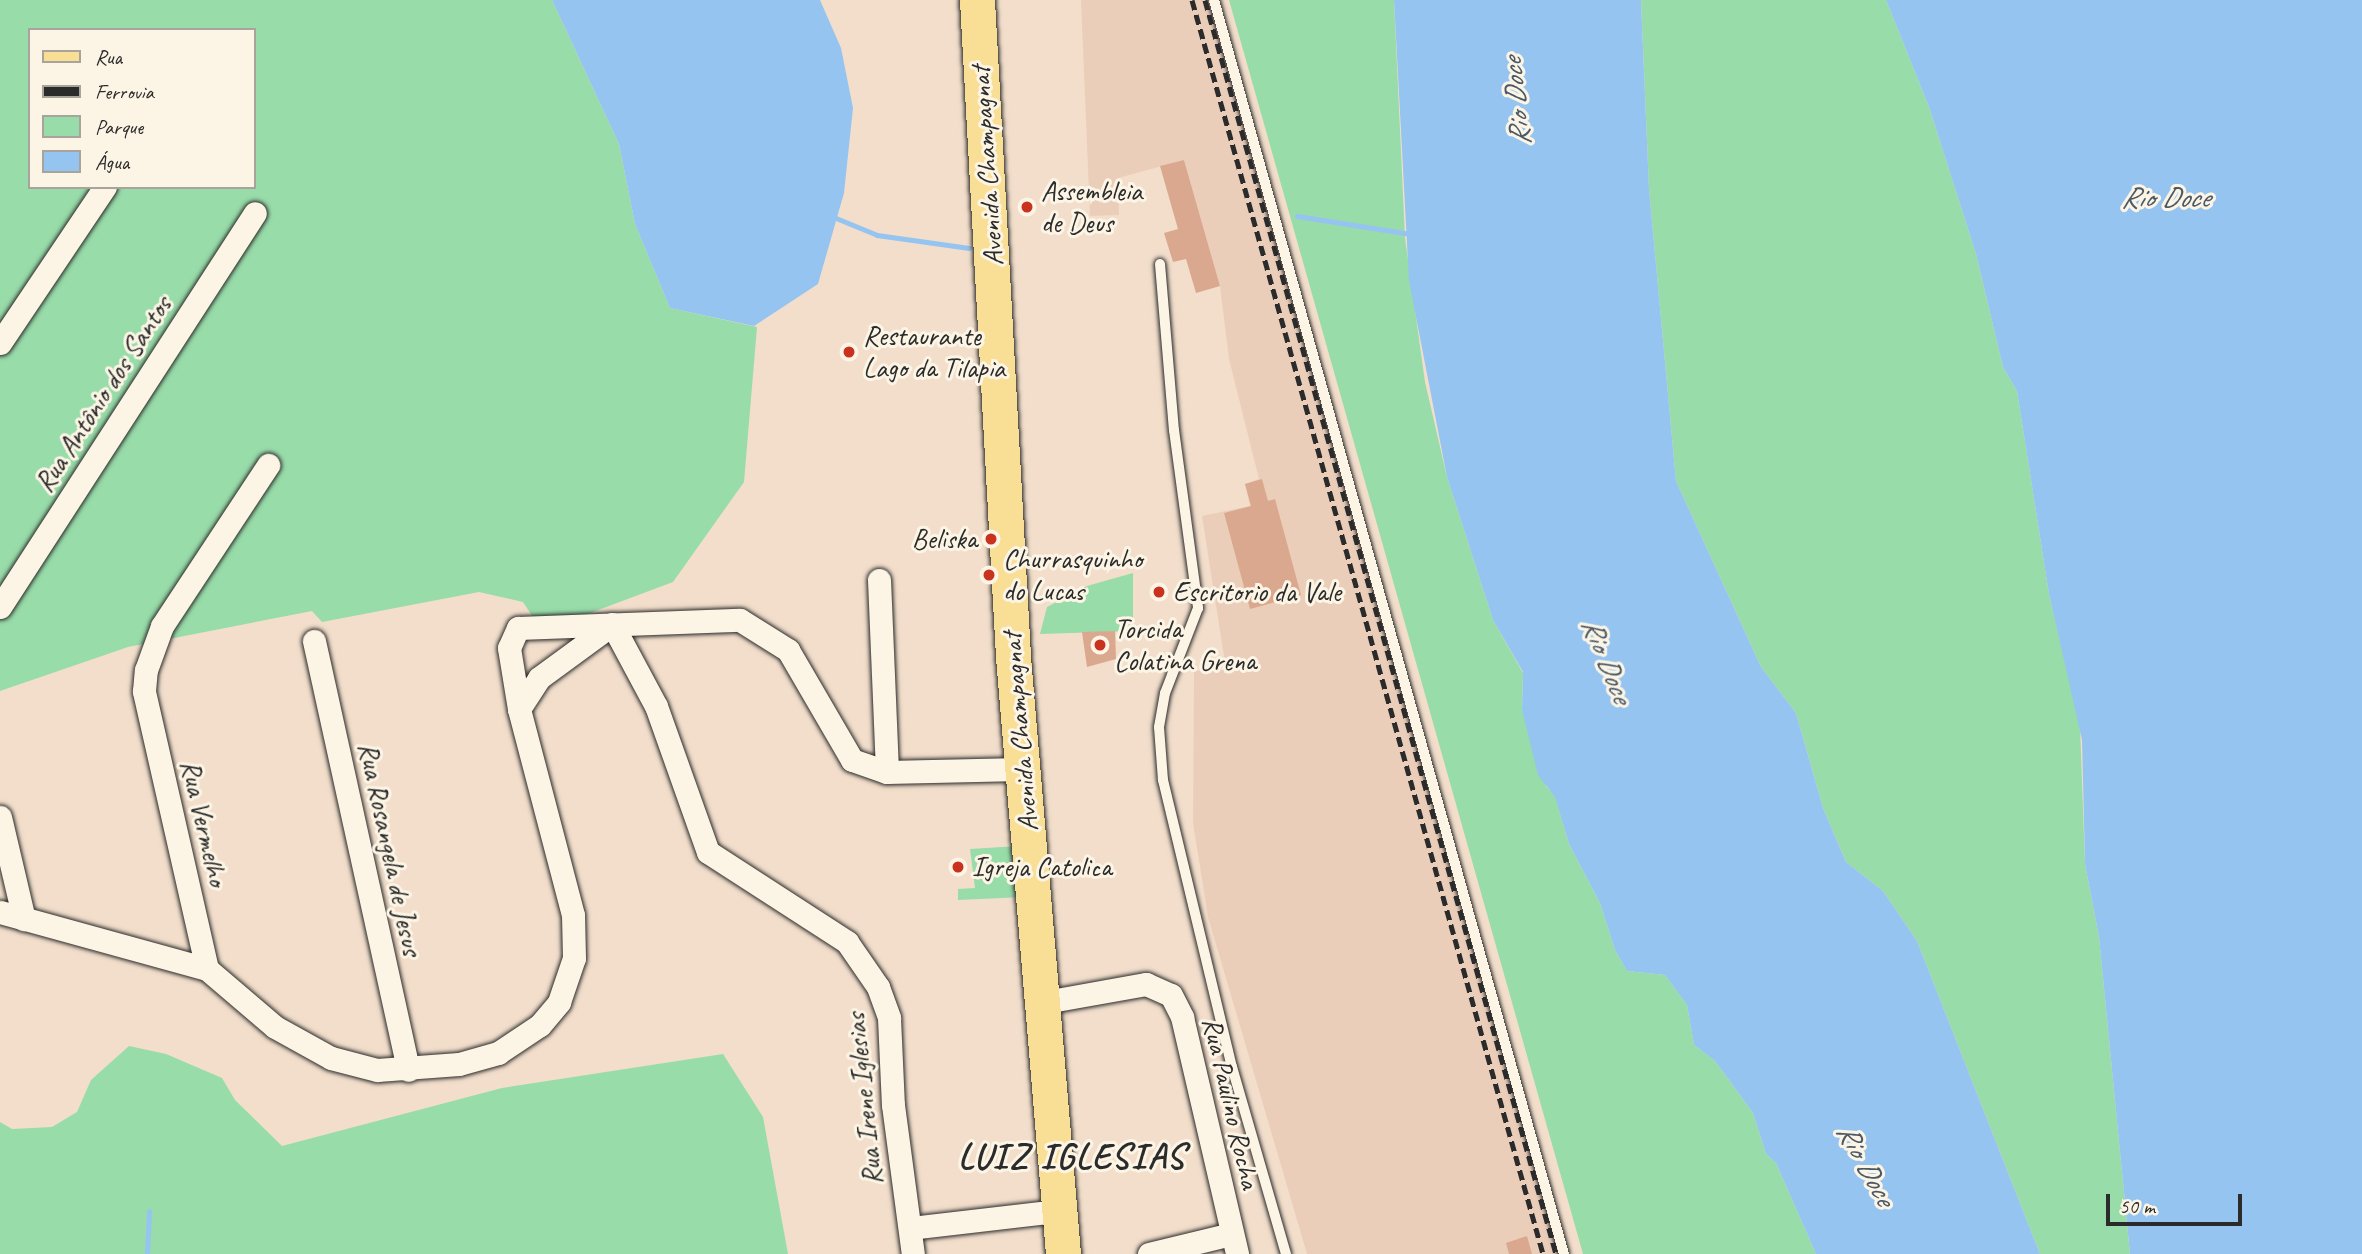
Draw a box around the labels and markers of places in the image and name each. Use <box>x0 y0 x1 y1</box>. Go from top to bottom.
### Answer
place label: Assembleia de Deus <box>1041 174 1142 240</box>
marker: Assembleia de Deus <box>1019 199 1035 215</box>
place label: Restaurante Lago da Tilapia <box>863 319 1006 385</box>
marker: Restaurante Lago da Tilapia <box>841 344 857 360</box>
place label: Beliska <box>912 522 977 556</box>
marker: Beliska <box>983 531 999 547</box>
place label: Churrasquinho do Lucas <box>1003 542 1142 608</box>
marker: Churrasquinho do Lucas <box>981 567 997 583</box>
place label: Escritorio da Vale <box>1173 575 1342 609</box>
marker: Escritorio da Vale <box>1151 584 1167 600</box>
place label: Torcida Colatina Grena <box>1114 612 1256 678</box>
marker: Torcida Colatina Grena <box>1092 637 1108 653</box>
place label: Igreja Catolica <box>972 850 1113 884</box>
marker: Igreja Catolica <box>950 859 966 875</box>

